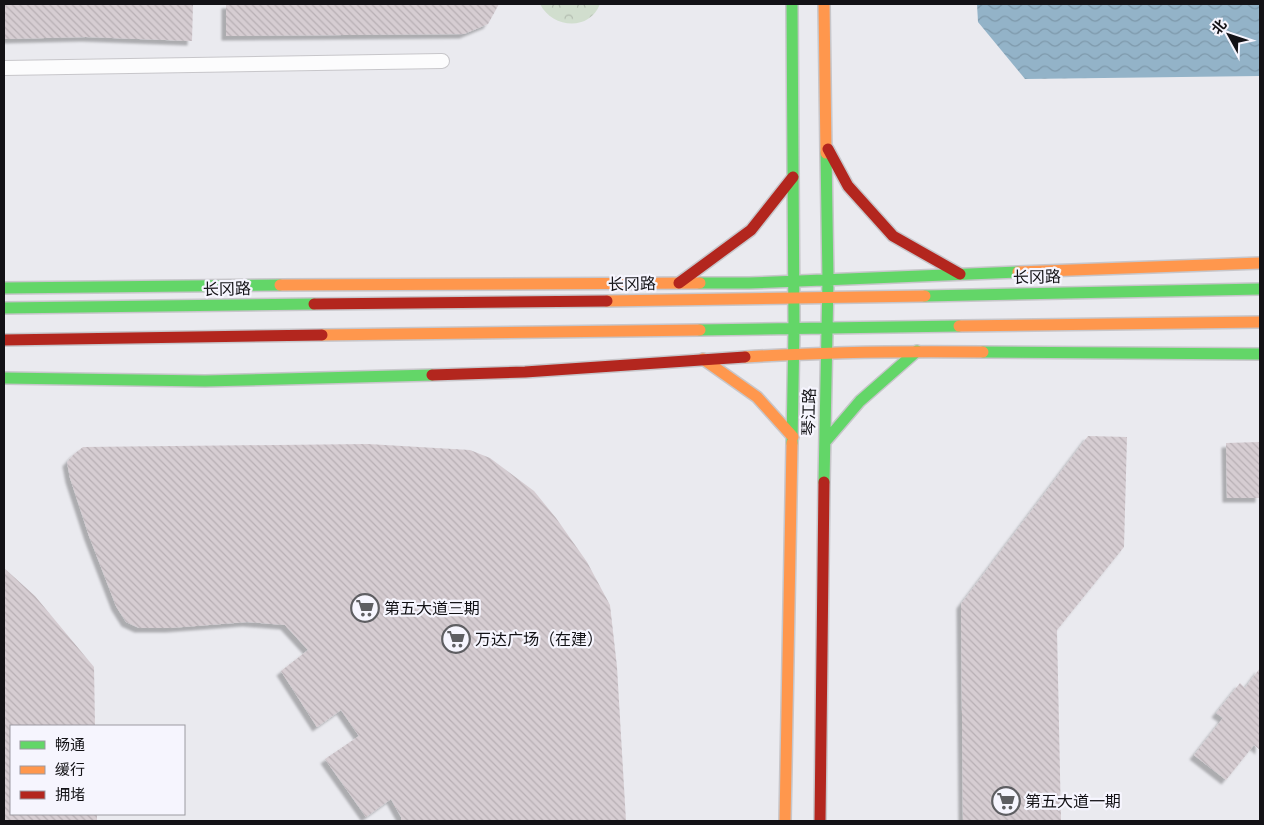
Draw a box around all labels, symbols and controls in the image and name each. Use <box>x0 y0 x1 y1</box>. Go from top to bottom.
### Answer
north arrow <box>1204 10 1254 60</box>
text: 北 <box>1208 15 1230 38</box>
street label: 长冈路 <box>1013 267 1061 287</box>
street label: 长冈路 <box>608 274 656 294</box>
street label: 长冈路 <box>203 279 251 299</box>
street label: 琴江路 <box>799 388 819 436</box>
supermarket icon: 第五大道三期 <box>350 593 380 623</box>
place label: 第五大道三期 <box>384 599 480 618</box>
supermarket icon: 万达广场（在建） <box>441 624 471 654</box>
place label: 万达广场（在建） <box>475 630 603 649</box>
legend <box>10 725 185 815</box>
text: 畅通 <box>55 736 85 754</box>
text: 缓行 <box>55 761 85 779</box>
text: 拥堵 <box>55 786 85 804</box>
supermarket icon: 第五大道一期 <box>991 786 1021 816</box>
place label: 第五大道一期 <box>1025 792 1121 811</box>

